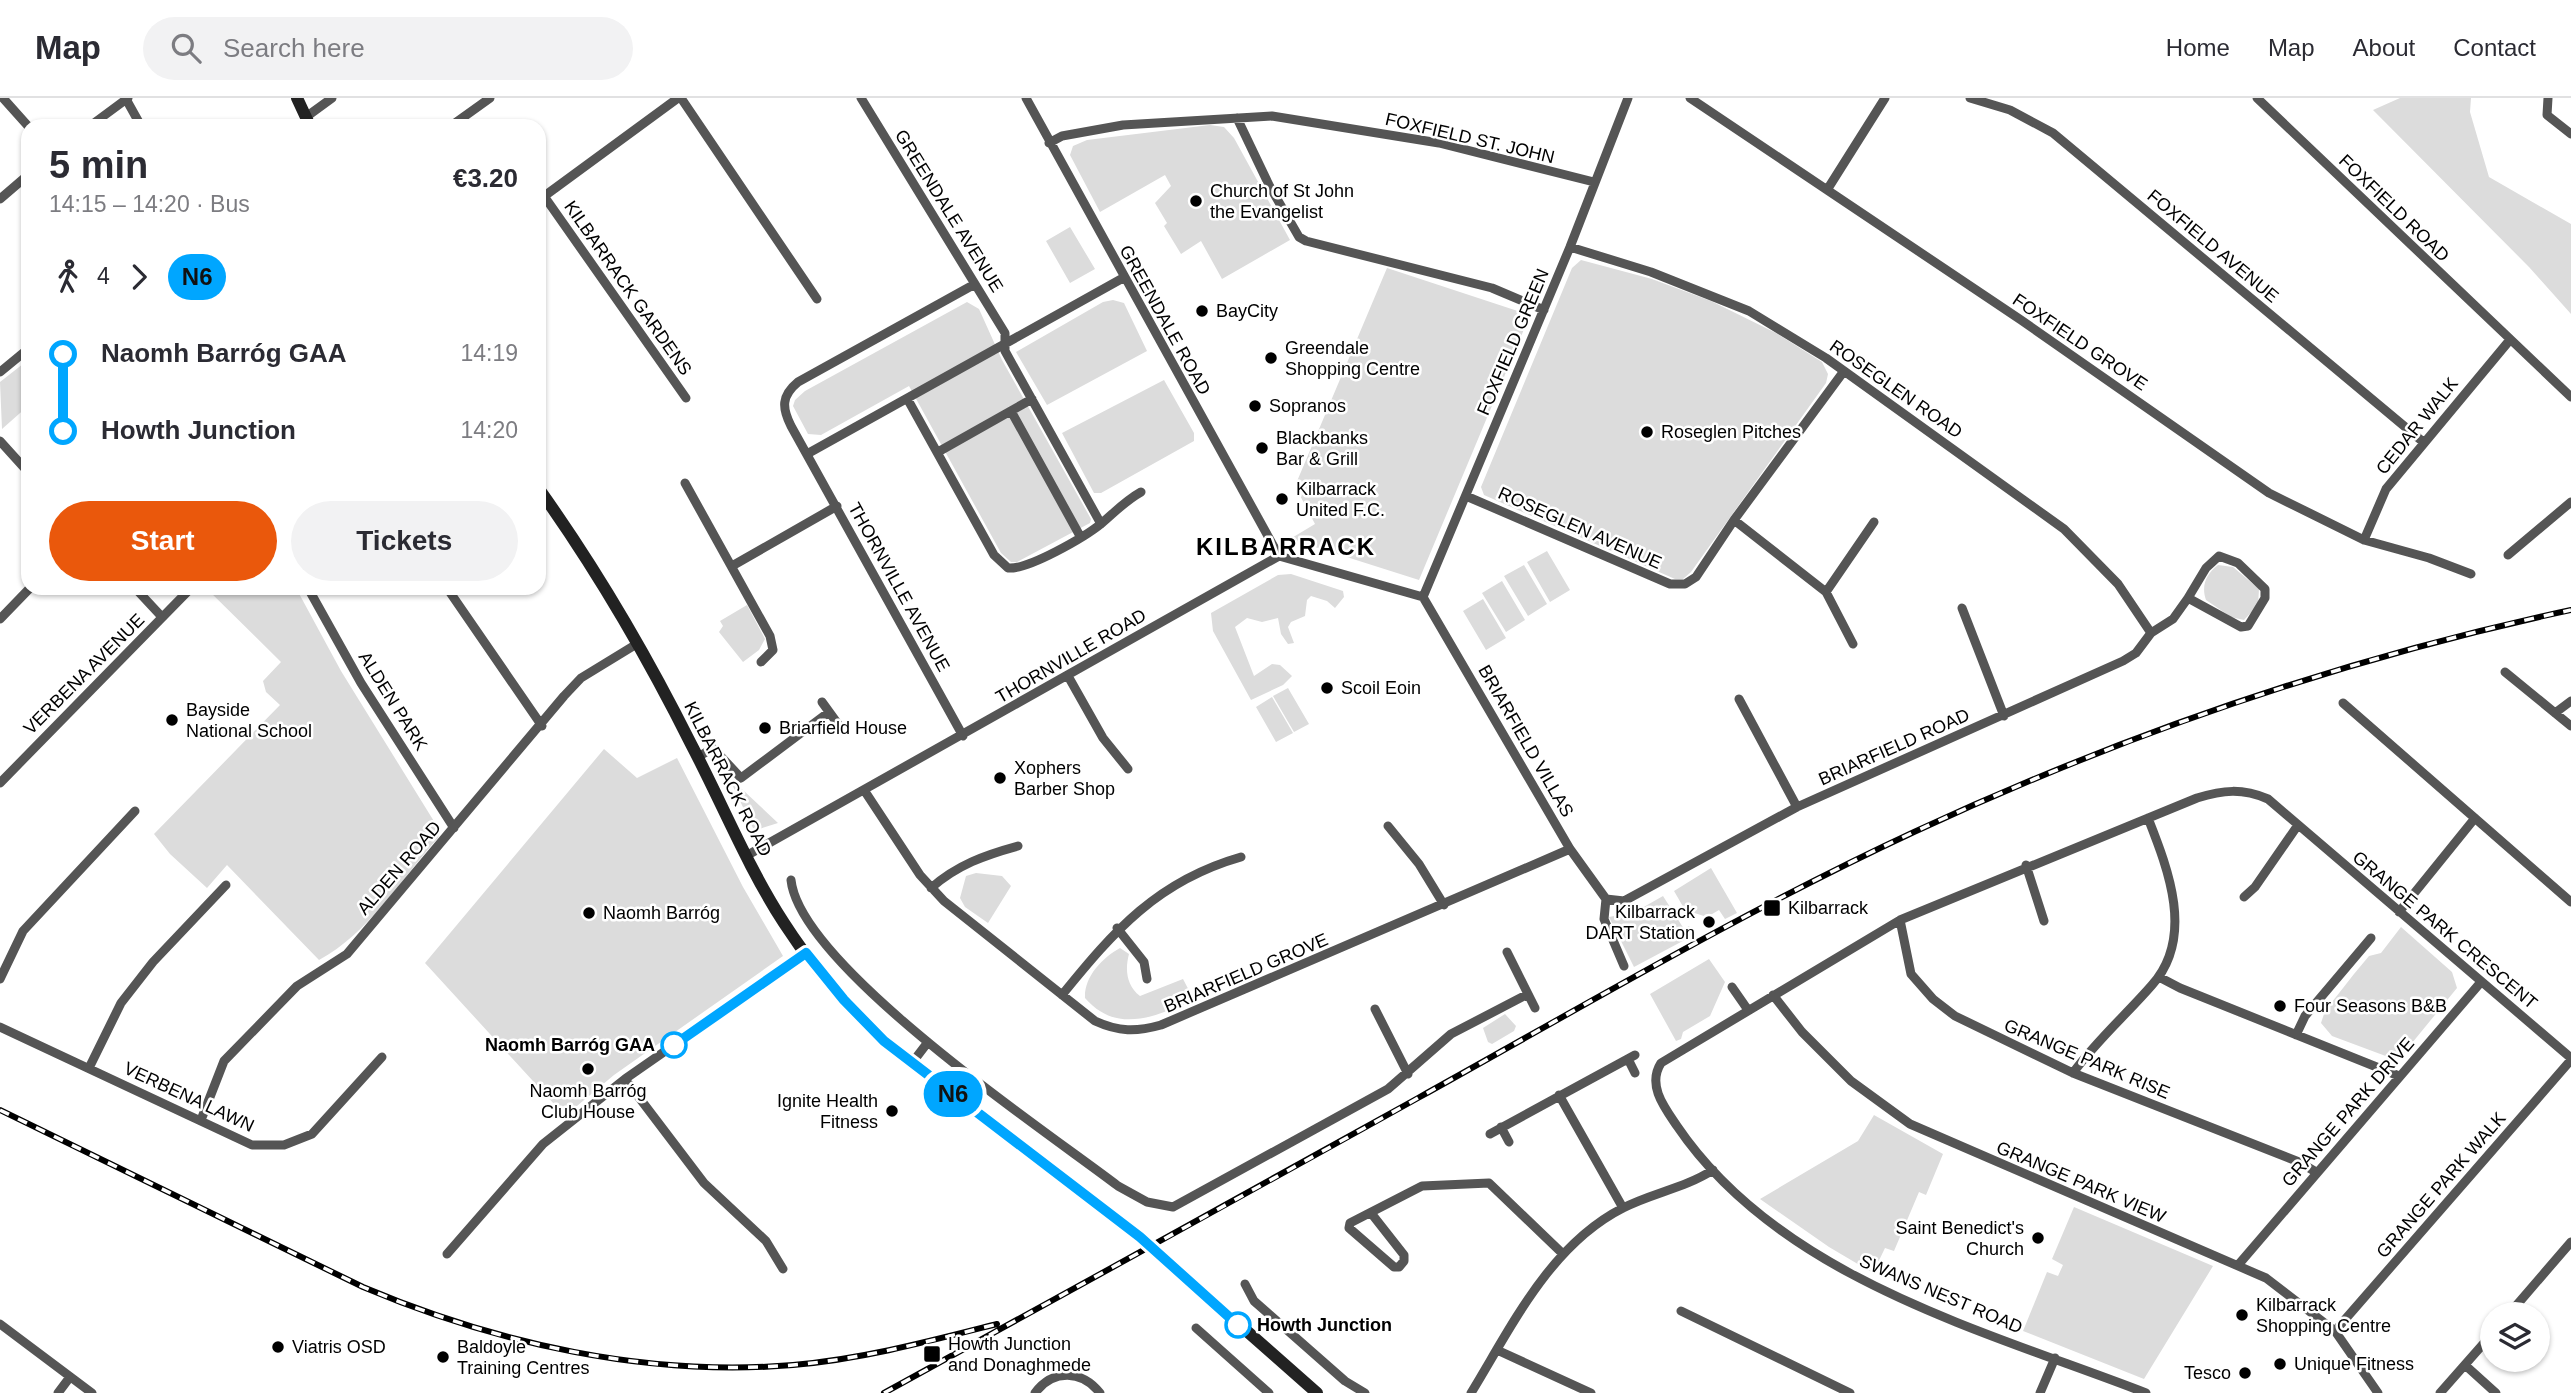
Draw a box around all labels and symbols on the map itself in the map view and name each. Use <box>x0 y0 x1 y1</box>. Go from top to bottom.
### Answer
street label: FOXFIELD ST. JOHN <box>1383 109 1557 167</box>
street label: GREENDALE AVENUE <box>891 126 1007 296</box>
street label: FOXFIELD ROAD <box>2335 150 2453 266</box>
place label: Church of St John the Evangelist <box>1210 181 1354 222</box>
street label: FOXFIELD AVENUE <box>2143 185 2283 307</box>
marker: Church of St John the Evangelist <box>1188 193 1204 209</box>
street label: KILBARRACK GARDENS <box>560 197 696 379</box>
street label: GREENDALE ROAD <box>1116 242 1214 398</box>
street label: FOXFIELD GREEN <box>1473 266 1553 418</box>
street label: FOXFIELD GROVE <box>2009 290 2151 394</box>
place label: BayCity <box>1216 301 1278 321</box>
marker: BayCity <box>1194 303 1210 319</box>
street label: ROSEGLEN ROAD <box>1826 336 1966 442</box>
place label: Greendale Shopping Centre <box>1285 338 1420 379</box>
marker: Greendale Shopping Centre <box>1263 350 1279 366</box>
street label: CEDAR WALK <box>2372 374 2462 478</box>
place label: Sopranos <box>1269 396 1346 416</box>
marker: Sopranos <box>1247 398 1263 414</box>
place label: Roseglen Pitches <box>1661 422 1801 442</box>
marker: Roseglen Pitches <box>1639 424 1655 440</box>
place label: Blackbanks Bar & Grill <box>1276 428 1368 469</box>
marker: Blackbanks Bar & Grill <box>1254 440 1270 456</box>
place label: Kilbarrack United F.C. <box>1296 479 1385 520</box>
street label: ROSEGLEN AVENUE <box>1495 483 1665 573</box>
marker: Kilbarrack United F.C. <box>1274 491 1290 507</box>
street label: THORNVILLE AVENUE <box>844 499 954 675</box>
district label: KILBARRACK <box>1196 533 1376 560</box>
street label: THORNVILLE ROAD <box>992 605 1150 707</box>
street label: VERBENA AVENUE <box>20 610 148 738</box>
street label: ALDEN PARK <box>355 648 431 754</box>
street label: BRIARFIELD VILLAS <box>1474 661 1578 821</box>
place label: Scoil Eoin <box>1341 678 1421 698</box>
marker: Scoil Eoin <box>1319 680 1335 696</box>
street label: KILBARRACK ROAD <box>680 698 776 860</box>
place label: Bayside National School <box>186 700 312 741</box>
street label: BRIARFIELD ROAD <box>1815 705 1973 789</box>
marker: Bayside National School <box>164 712 180 728</box>
place label: Briarfield House <box>779 718 907 738</box>
marker: Briarfield House <box>757 720 773 736</box>
place label: Xophers Barber Shop <box>1014 758 1115 799</box>
marker: Xophers Barber Shop <box>992 770 1008 786</box>
street label: ALDEN ROAD <box>353 817 445 919</box>
street label: GRANGE PARK CRESCENT <box>2349 847 2541 1013</box>
marker: Kilbarrack <box>1762 898 1782 918</box>
place label: Kilbarrack <box>1788 898 1869 918</box>
place label: Kilbarrack DART Station <box>1586 902 1696 943</box>
place label: Naomh Barróg <box>603 903 720 923</box>
marker: Naomh Barróg <box>581 905 597 921</box>
marker: Kilbarrack DART Station <box>1701 914 1717 930</box>
street label: BRIARFIELD GROVE <box>1161 929 1331 1017</box>
place label: Four Seasons B&B <box>2294 996 2447 1016</box>
marker: Four Seasons B&B <box>2272 998 2288 1014</box>
street label: GRANGE PARK RISE <box>2001 1015 2173 1103</box>
marker: Naomh Barróg GAA <box>661 1032 687 1058</box>
street label: GRANGE PARK DRIVE <box>2278 1033 2418 1191</box>
place label: Naomh Barróg GAA <box>485 1035 655 1055</box>
street label: VERBENA LAWN <box>121 1058 257 1136</box>
marker: Naomh Barróg Club House <box>580 1061 596 1077</box>
line badge: N6 <box>922 1071 984 1117</box>
place label: Naomh Barróg Club House <box>529 1081 647 1122</box>
place label: Ignite Health Fitness <box>777 1091 878 1132</box>
marker: Ignite Health Fitness <box>884 1103 900 1119</box>
street label: GRANGE PARK WALK <box>2372 1108 2510 1262</box>
street label: GRANGE PARK VIEW <box>1993 1137 2169 1227</box>
place label: Saint Benedict's Church <box>1895 1218 2024 1259</box>
marker: Saint Benedict's Church <box>2030 1230 2046 1246</box>
street label: SWANS NEST ROAD <box>1857 1251 2025 1337</box>
place label: Kilbarrack Shopping Centre <box>2256 1295 2391 1336</box>
marker: Kilbarrack Shopping Centre <box>2234 1307 2250 1323</box>
marker: Howth Junction <box>1225 1312 1251 1338</box>
place label: Howth Junction <box>1257 1315 1392 1335</box>
place label: Howth Junction and Donaghmede <box>948 1334 1091 1375</box>
place label: Viatris OSD <box>292 1337 386 1357</box>
place label: Baldoyle Training Centres <box>457 1337 589 1378</box>
marker: Viatris OSD <box>270 1339 286 1355</box>
marker: Howth Junction and Donaghmede <box>922 1344 942 1364</box>
marker: Baldoyle Training Centres <box>435 1349 451 1365</box>
place label: Unique Fitness <box>2294 1354 2414 1374</box>
marker: Unique Fitness <box>2272 1356 2288 1372</box>
place label: Tesco <box>2184 1363 2231 1383</box>
marker: Tesco <box>2237 1365 2253 1381</box>

